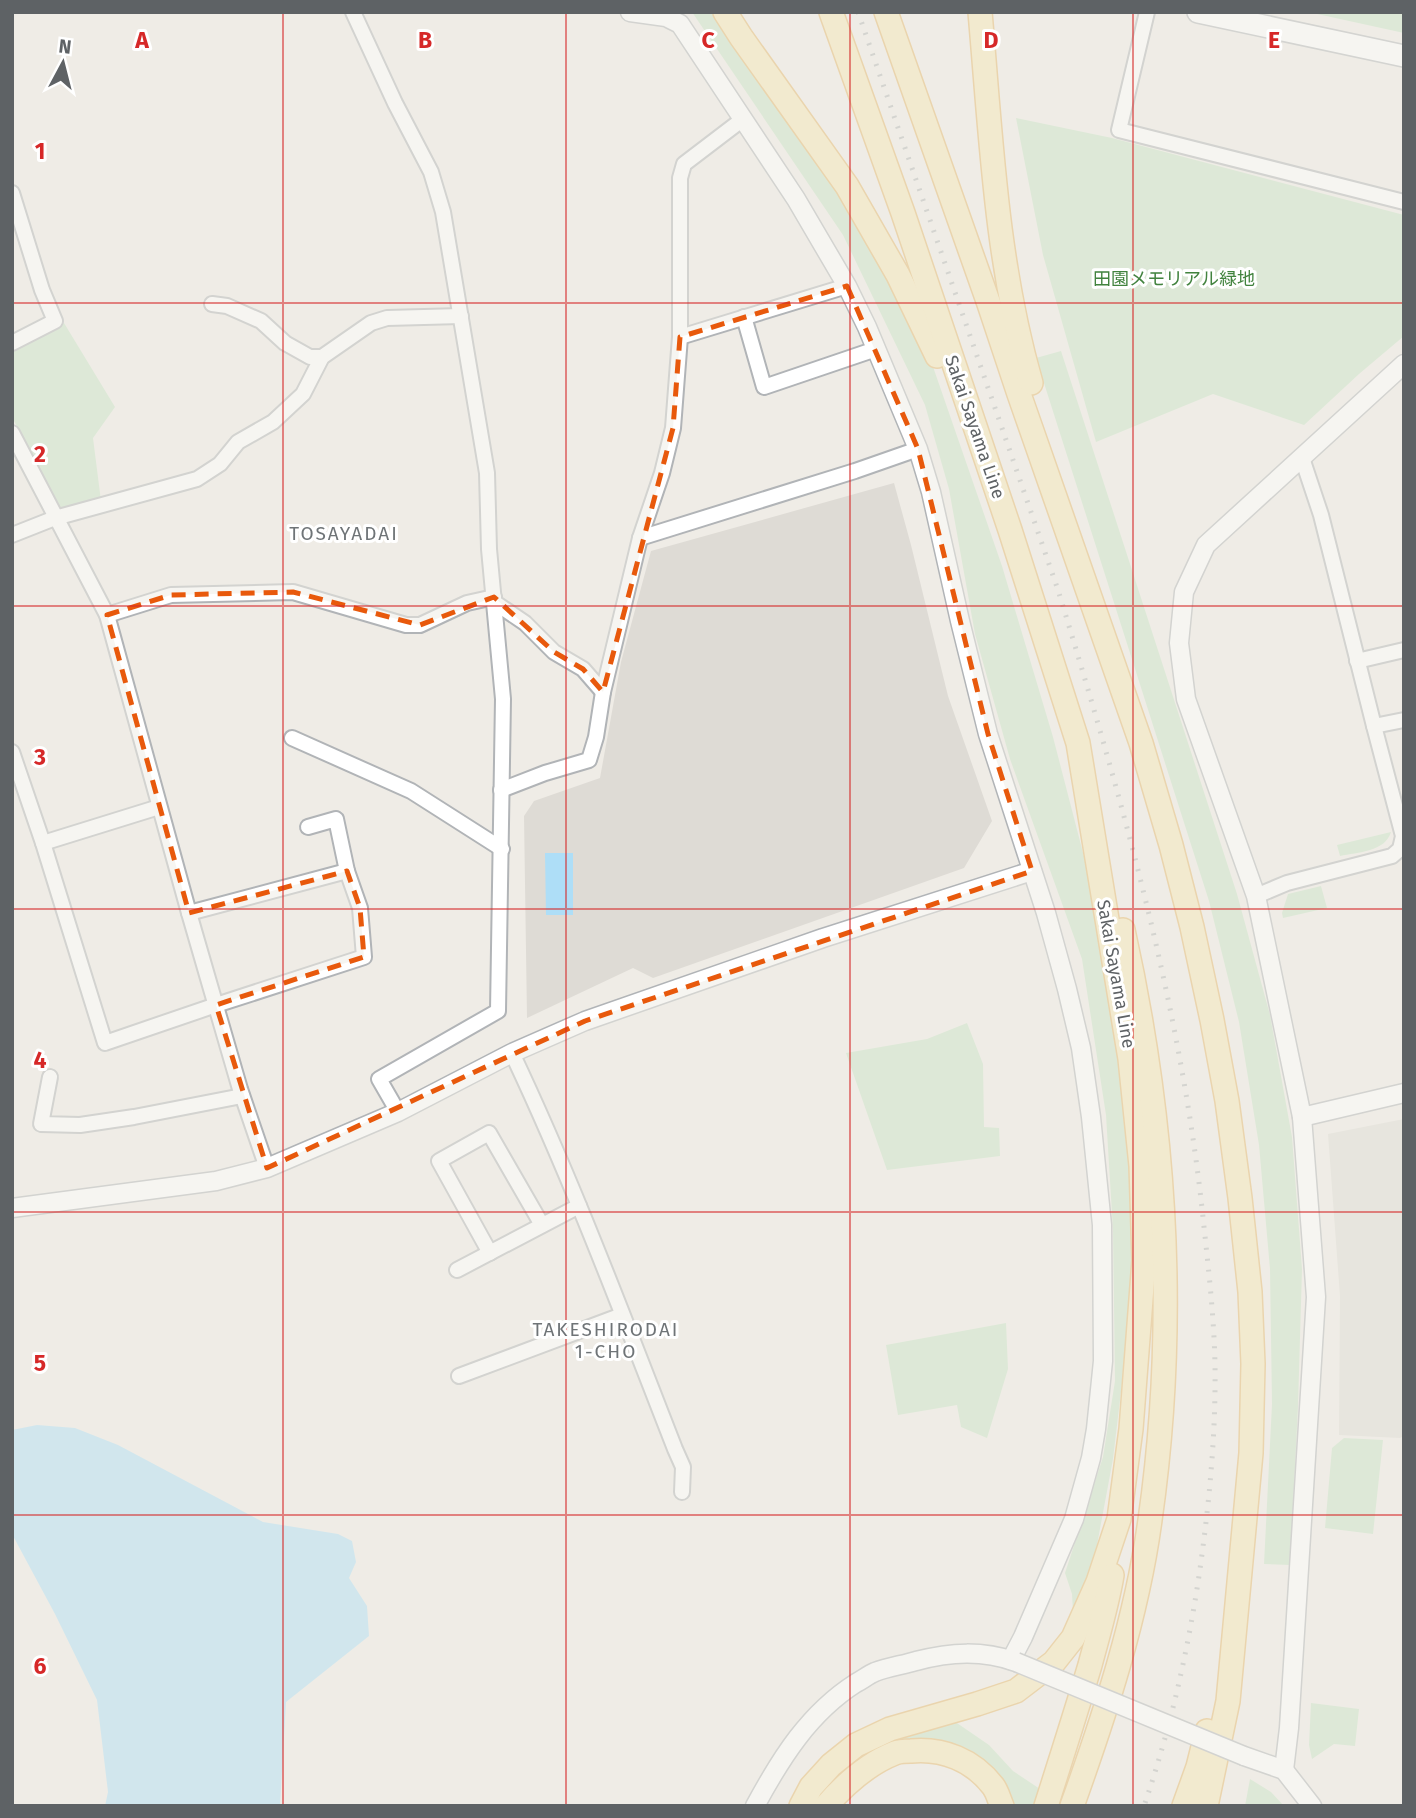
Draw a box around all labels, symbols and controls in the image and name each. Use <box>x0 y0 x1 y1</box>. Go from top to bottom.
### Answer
text: A <box>134 26 149 54</box>
text: B <box>418 26 432 54</box>
text: C <box>701 26 715 54</box>
text: D <box>984 26 999 54</box>
text: E <box>1268 26 1280 54</box>
north arrow <box>28 28 98 98</box>
text: N <box>57 34 73 59</box>
text: 1 <box>35 137 45 165</box>
park label: 田園メモリアル緑地 <box>1093 268 1255 290</box>
street label: Sakai Sayama Line <box>940 352 1010 502</box>
text: 2 <box>34 440 46 468</box>
district label: TOSAYADAI <box>289 522 399 545</box>
text: 3 <box>33 743 46 771</box>
street label: Sakai Sayama Line <box>1092 898 1140 1050</box>
text: 4 <box>34 1046 47 1074</box>
district label: TAKESHIRODAI 1-CHO <box>533 1318 679 1363</box>
text: 5 <box>34 1349 46 1377</box>
text: 6 <box>34 1652 47 1680</box>

